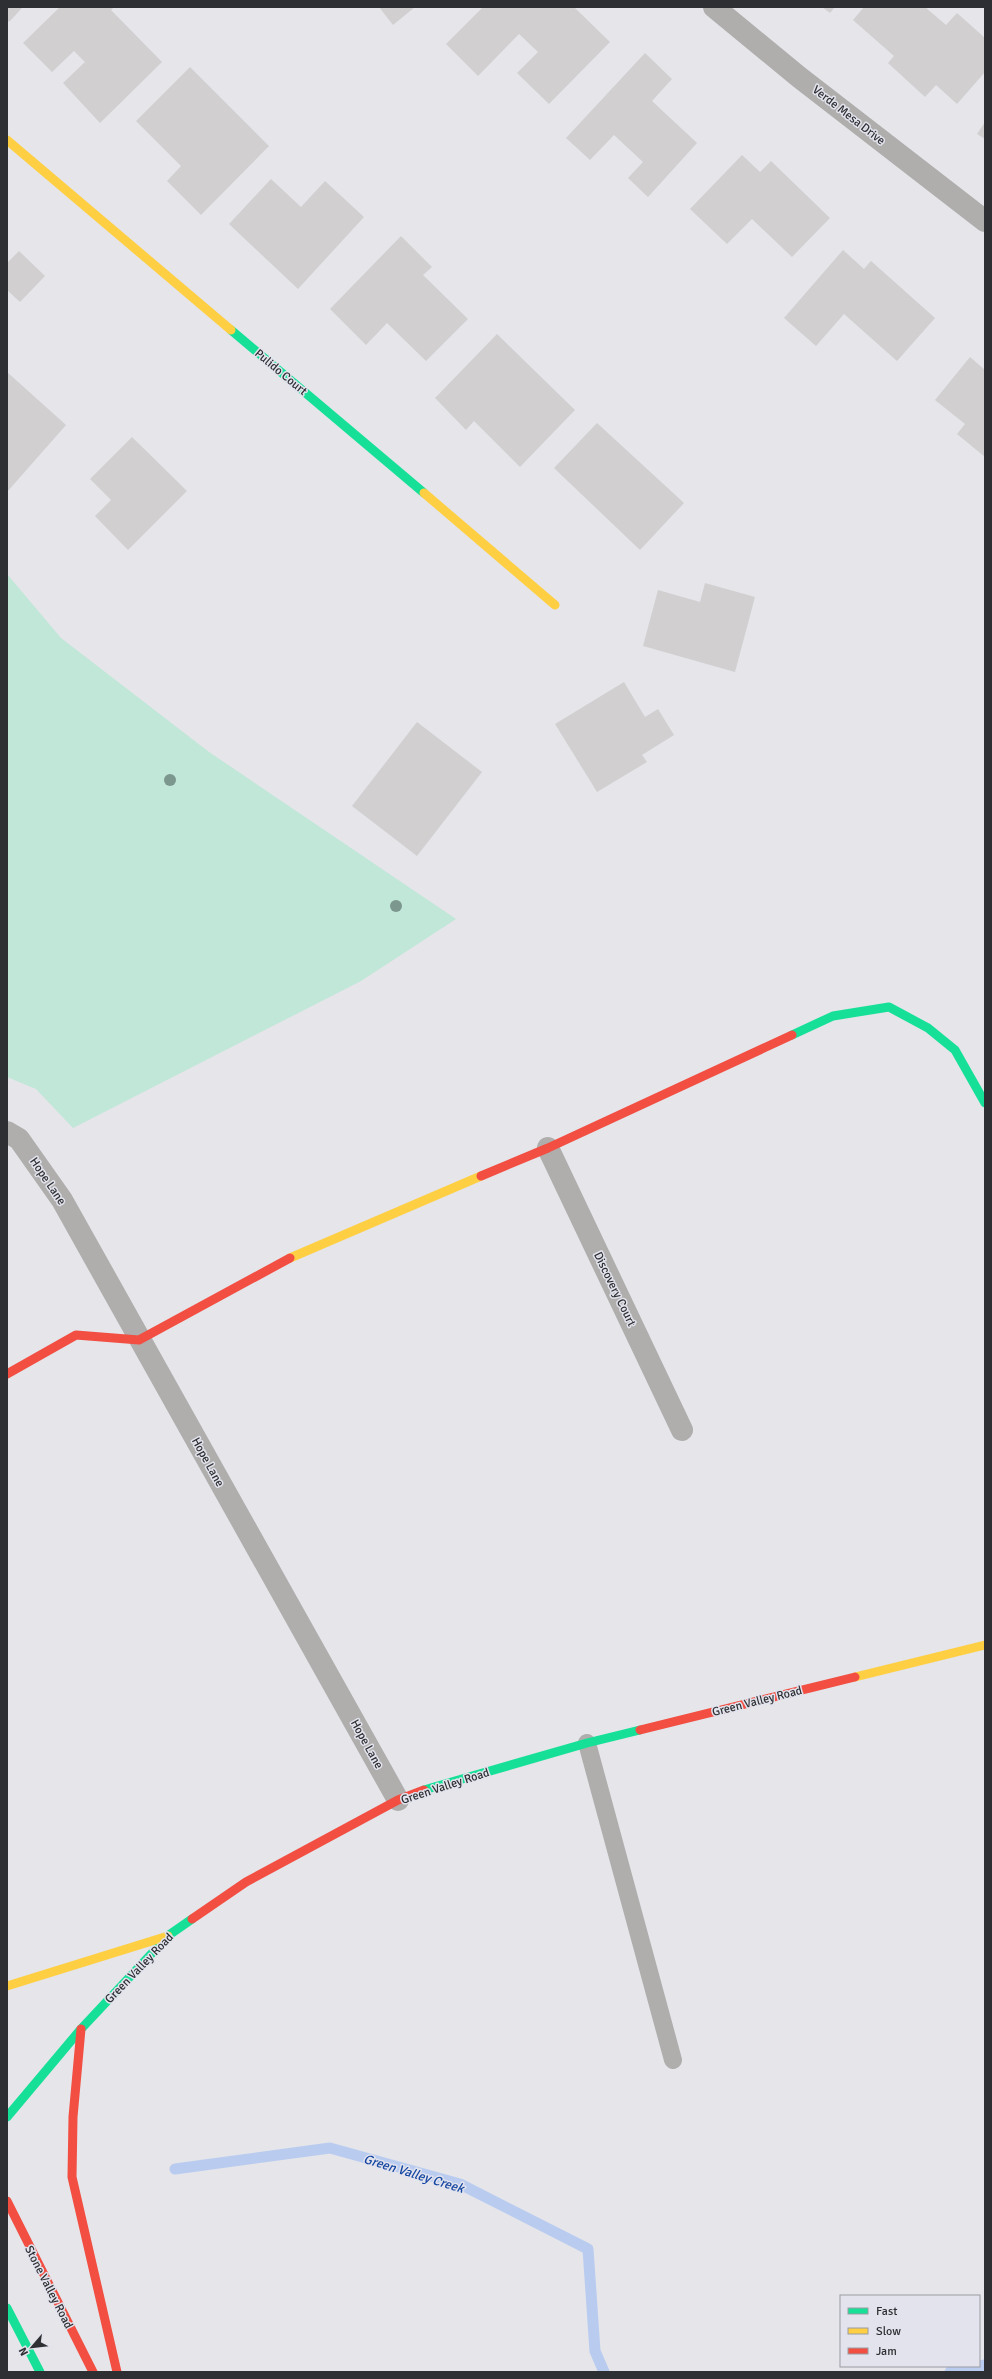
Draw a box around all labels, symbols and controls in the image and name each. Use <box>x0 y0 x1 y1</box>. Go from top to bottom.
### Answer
street label: Verde Mesa Drive <box>809 82 888 148</box>
street label: Pulido Court <box>251 346 310 399</box>
street label: Hope Lane <box>26 1155 69 1208</box>
street label: Discovery Court <box>590 1249 639 1329</box>
street label: Hope Lane <box>188 1435 227 1490</box>
street label: Green Valley Road <box>711 1683 804 1720</box>
street label: Hope Lane <box>347 1717 386 1772</box>
street label: Green Valley Road <box>399 1765 491 1808</box>
street label: Green Valley Road <box>102 1930 177 2007</box>
water label: Green Valley Creek <box>362 2151 467 2197</box>
street label: Stone Valley Road <box>21 2243 76 2331</box>
legend <box>840 2295 980 2367</box>
text: Fast <box>876 2304 897 2319</box>
text: Slow <box>876 2324 901 2339</box>
north arrow <box>12 2327 52 2367</box>
text: Jam <box>876 2344 897 2359</box>
text: N <box>16 2345 31 2358</box>

